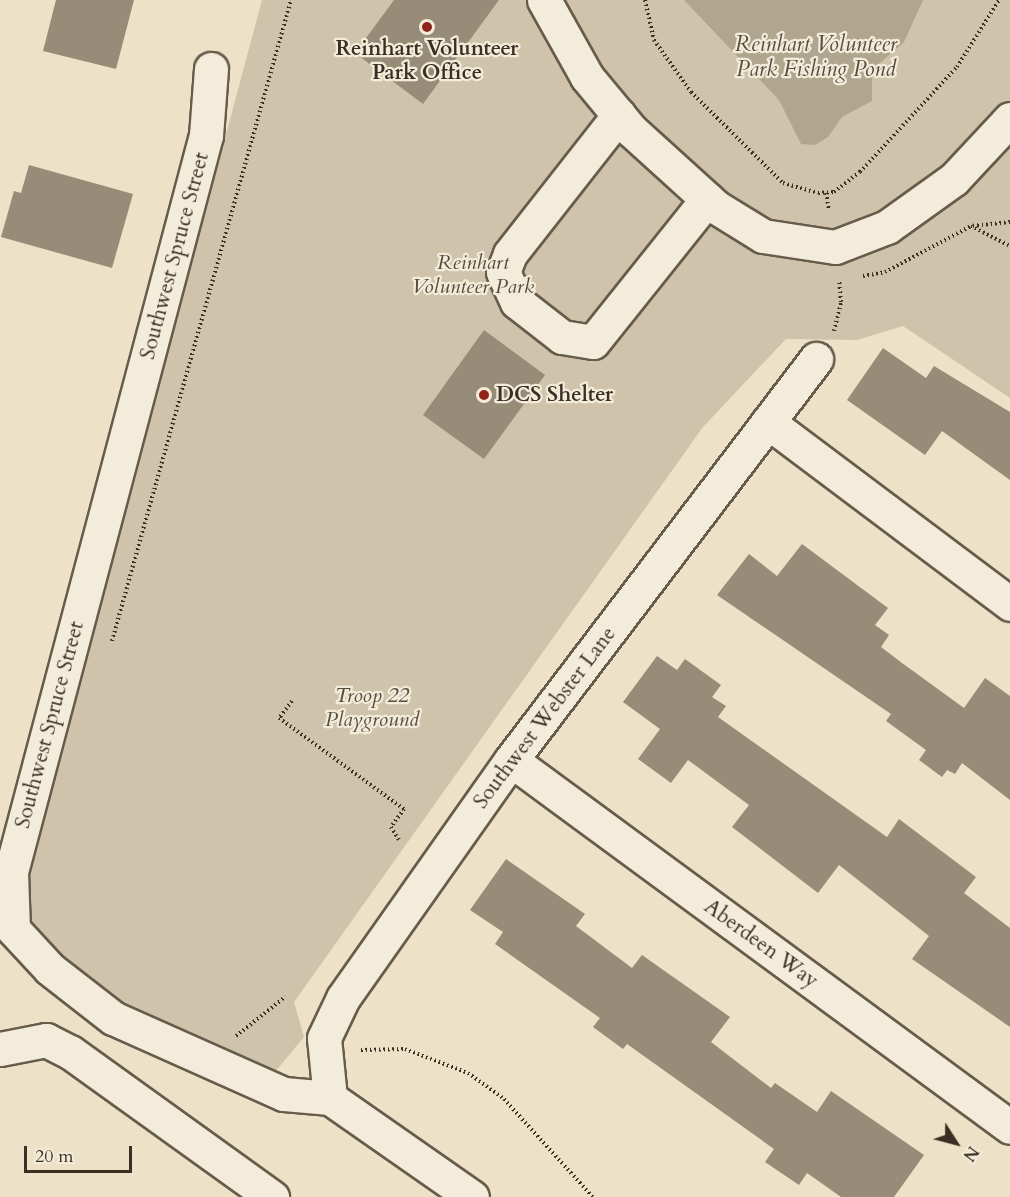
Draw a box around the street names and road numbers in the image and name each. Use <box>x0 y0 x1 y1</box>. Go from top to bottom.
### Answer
street label: Southwest Spruce Street <box>135 150 215 362</box>
street label: Southwest Spruce Street <box>10 619 90 831</box>
street label: Southwest Webster Lane <box>468 622 622 814</box>
street label: Aberdeen Way <box>699 894 823 994</box>

